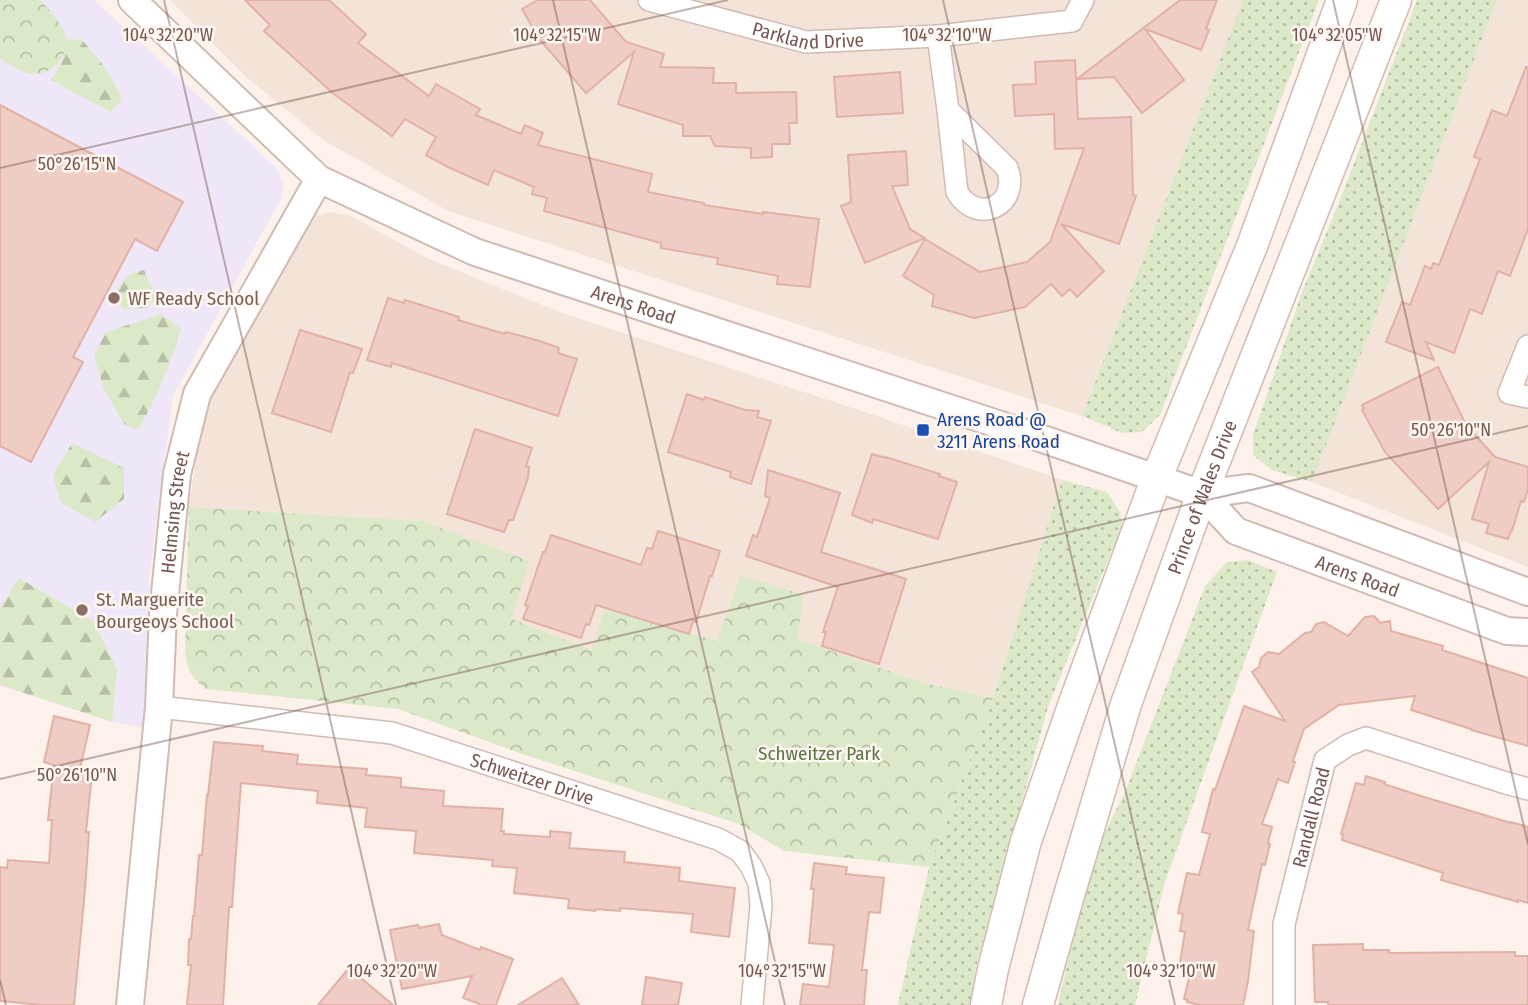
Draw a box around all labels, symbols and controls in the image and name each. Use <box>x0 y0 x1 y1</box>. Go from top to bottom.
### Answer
street label: Parkland Drive <box>750 17 864 54</box>
text: 104°32'20"W <box>123 24 214 46</box>
text: 104°32'15"W <box>513 24 602 46</box>
text: 104°32'10"W <box>902 24 992 46</box>
text: 104°32'05"W <box>1292 24 1383 46</box>
text: 50°26'15"N <box>38 153 116 175</box>
street label: Arens Road <box>588 280 679 329</box>
place label: WF Ready School <box>128 287 259 310</box>
marker: WF Ready School <box>106 290 122 306</box>
place label: Arens Road @ 3211 Arens Road <box>937 408 1060 453</box>
street label: Prince of Wales Drive <box>1163 417 1242 577</box>
text: 50°26'10"N <box>1411 419 1491 441</box>
marker: Arens Road @ 3211 Arens Road <box>915 422 931 438</box>
street label: Helmsing Street <box>156 448 195 575</box>
street label: Arens Road <box>1313 550 1403 602</box>
place label: St. Marguerite Bourgeoys School <box>96 588 234 633</box>
marker: St. Marguerite Bourgeoys School <box>74 602 90 618</box>
park label: Schweitzer Park <box>758 742 880 765</box>
street label: Schweitzer Drive <box>467 748 597 810</box>
text: 50°26'10"N <box>37 764 117 786</box>
street label: Randall Road <box>1288 765 1335 870</box>
text: 104°32'20"W <box>347 960 438 982</box>
text: 104°32'15"W <box>738 960 827 982</box>
text: 104°32'10"W <box>1126 960 1216 982</box>

